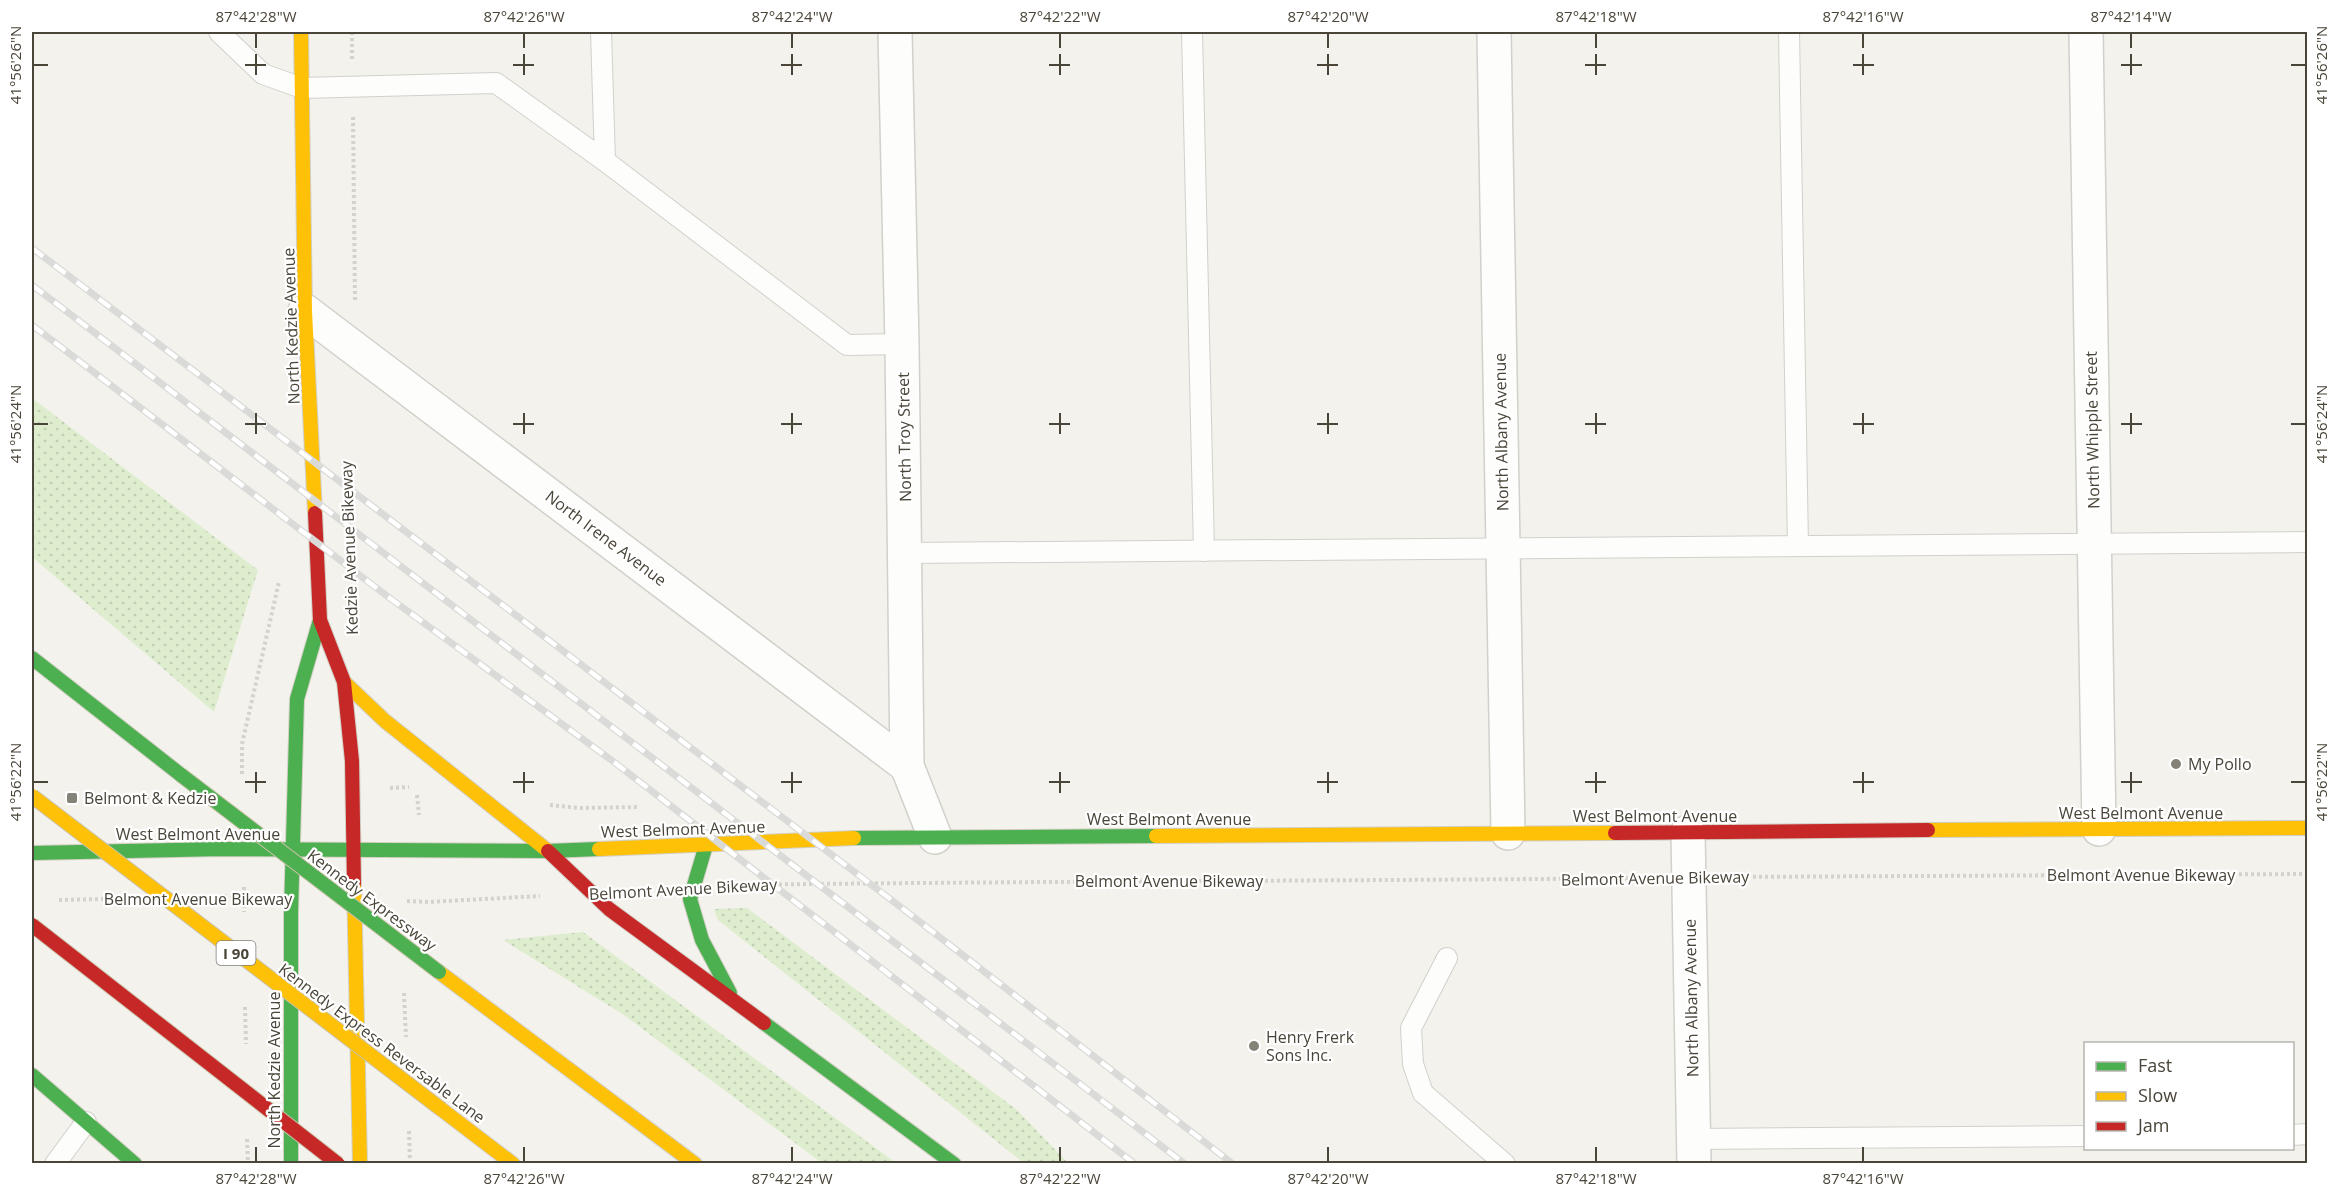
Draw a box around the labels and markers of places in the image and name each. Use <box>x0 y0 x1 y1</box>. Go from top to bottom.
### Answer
place label: My Pollo <box>2188 753 2252 775</box>
marker: My Pollo <box>2169 757 2183 771</box>
place label: Belmont & Kedzie <box>84 787 216 809</box>
marker: Belmont & Kedzie <box>65 791 79 805</box>
place label: Henry Frerk Sons Inc. <box>1266 1026 1355 1066</box>
marker: Henry Frerk Sons Inc. <box>1247 1039 1261 1053</box>

